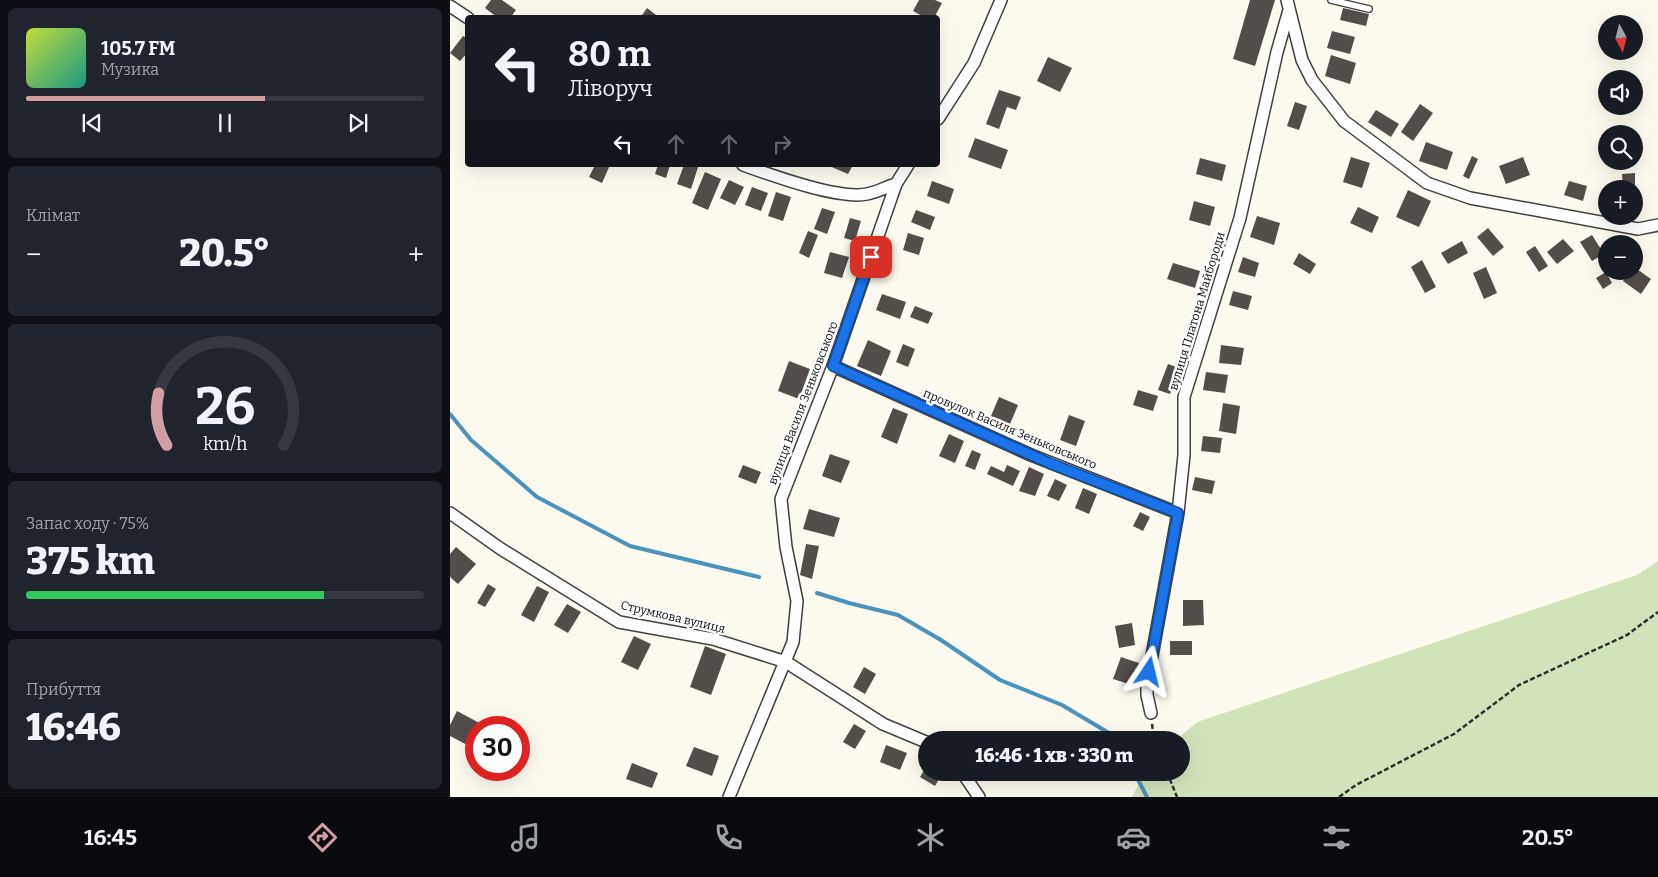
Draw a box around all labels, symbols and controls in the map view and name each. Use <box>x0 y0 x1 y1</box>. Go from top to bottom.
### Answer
north arrow <box>1598 15 1642 60</box>
map controls <box>1598 15 1643 280</box>
text: 80 m <box>568 33 651 75</box>
icon: left <box>485 35 550 100</box>
text: 105.7 FM <box>101 37 175 60</box>
text: Музика <box>101 60 159 79</box>
button: sound <box>1598 70 1643 115</box>
text: Ліворуч <box>568 75 653 102</box>
icon: previous <box>78 109 106 137</box>
icon: pause <box>211 109 239 137</box>
icon: next <box>344 109 372 137</box>
button: search <box>1598 125 1643 170</box>
icon: left <box>609 130 637 158</box>
icon: ahead <box>662 130 690 158</box>
icon: ahead <box>715 130 743 158</box>
icon: right <box>768 130 796 158</box>
button: + <box>1598 180 1643 225</box>
text: Клімат <box>26 206 80 225</box>
text: 20.5° <box>179 230 270 276</box>
street label: вулиця Платона Майбороди <box>1166 230 1228 392</box>
button: − <box>1598 235 1643 280</box>
pin <box>850 236 892 278</box>
text: − <box>26 238 41 271</box>
text: + <box>408 238 424 271</box>
icon: arrive <box>857 243 885 271</box>
street label: вулиця Василя Зеньковського <box>765 319 841 487</box>
text: 26 <box>195 375 255 438</box>
street label: провулок Василя Зеньковського <box>921 386 1099 472</box>
text: km/h <box>203 433 247 455</box>
text: Запас ходу · 75% <box>26 514 149 533</box>
text: 375 km <box>26 538 155 584</box>
street label: Струмкова вулиця <box>619 598 727 636</box>
position arrow <box>1122 645 1174 697</box>
text: Прибуття <box>26 680 101 699</box>
text: 16:46 <box>26 704 121 750</box>
speed limit sign: 30 <box>465 716 530 781</box>
text: 16:46 · 1 хв · 330 m <box>975 744 1133 767</box>
icon: directions <box>305 820 340 855</box>
icon: music <box>508 820 543 855</box>
icon: phone <box>711 820 746 855</box>
icon: climate <box>913 820 948 855</box>
icon: car <box>1116 820 1151 855</box>
icon: filters <box>1319 820 1354 855</box>
text: 16:45 <box>84 824 137 851</box>
text: 20.5° <box>1522 824 1574 851</box>

